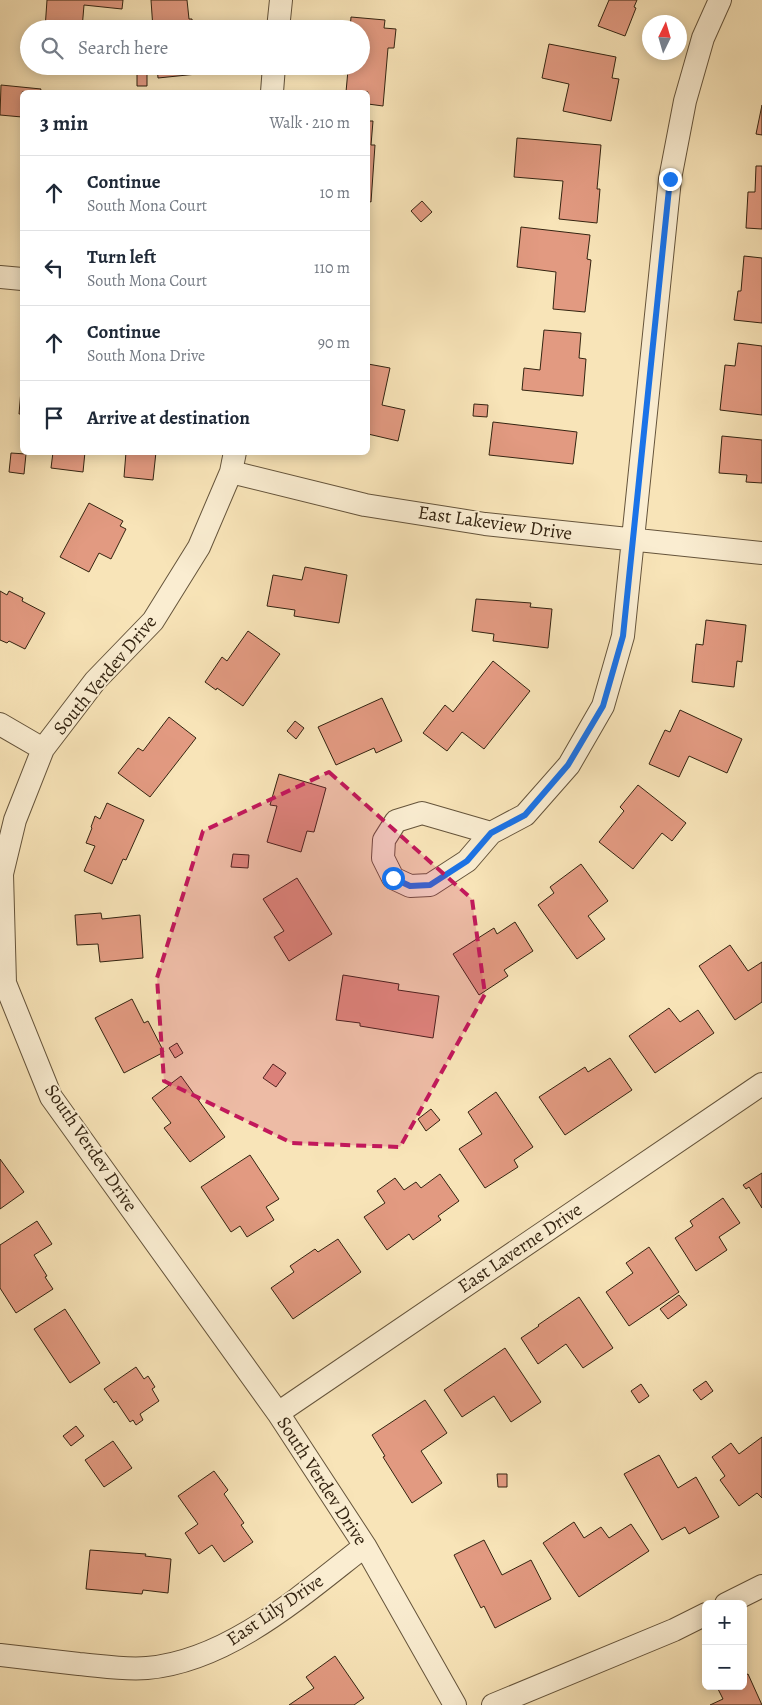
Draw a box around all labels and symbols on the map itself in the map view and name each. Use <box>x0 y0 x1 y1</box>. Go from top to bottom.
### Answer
north arrow <box>642 15 687 60</box>
route end <box>659 168 682 191</box>
street label: East Lakeview Drive <box>416 499 574 547</box>
street label: South Verdev Drive <box>47 610 163 740</box>
route start <box>382 867 405 890</box>
street label: South Verdev Drive <box>39 1079 143 1217</box>
street label: East Laverne Drive <box>453 1197 587 1299</box>
street label: South Verdev Drive <box>271 1411 373 1551</box>
street label: East Lily Drive <box>221 1568 329 1652</box>

